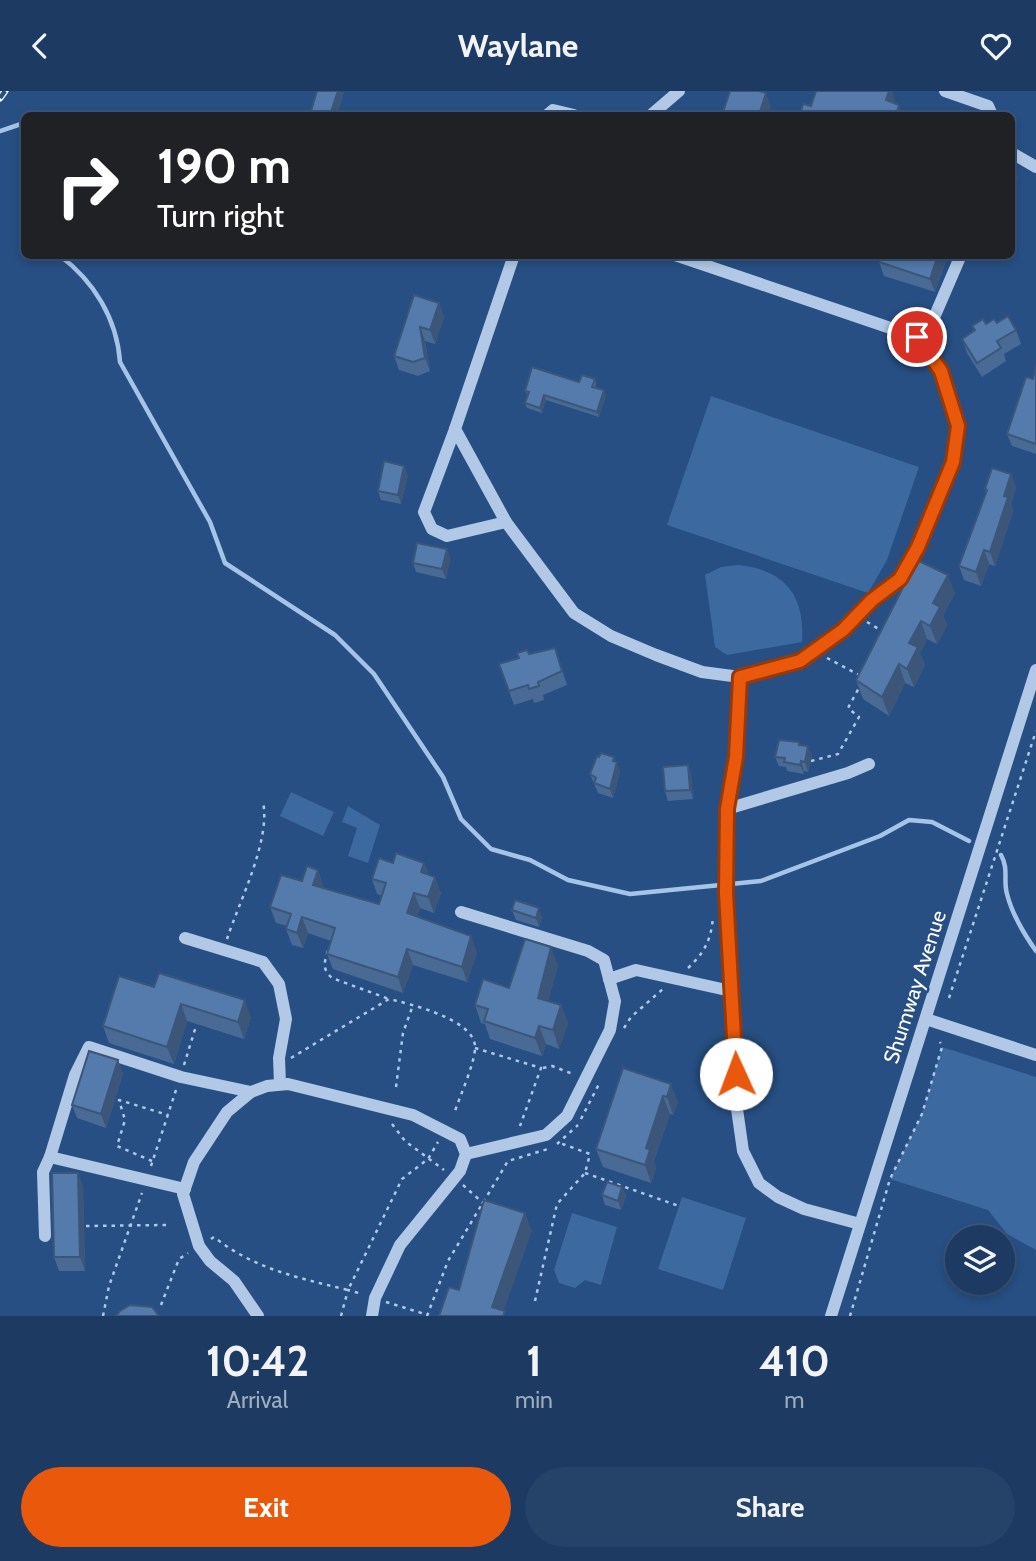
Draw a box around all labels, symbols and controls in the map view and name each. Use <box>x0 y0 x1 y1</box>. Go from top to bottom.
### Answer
text: Waylane <box>458 26 578 65</box>
icon: back <box>21 27 59 65</box>
icon: heart <box>977 27 1015 65</box>
text: 190 m <box>157 136 291 195</box>
icon: right <box>42 140 133 231</box>
text: Turn right <box>157 196 284 235</box>
pin <box>887 307 947 367</box>
icon: arrive <box>898 318 936 356</box>
street label: Shumway Avenue <box>878 907 951 1067</box>
position arrow <box>699 1037 773 1111</box>
map controls <box>945 1225 1015 1295</box>
button: layers <box>945 1225 1015 1295</box>
text: 10:42 <box>206 1335 309 1387</box>
text: 1 <box>526 1335 542 1387</box>
text: 410 <box>759 1335 830 1387</box>
text: Arrival <box>227 1386 288 1414</box>
text: min <box>515 1386 553 1414</box>
text: m <box>784 1386 805 1414</box>
button: Exit <box>21 1467 511 1547</box>
button: Share <box>525 1467 1015 1547</box>

